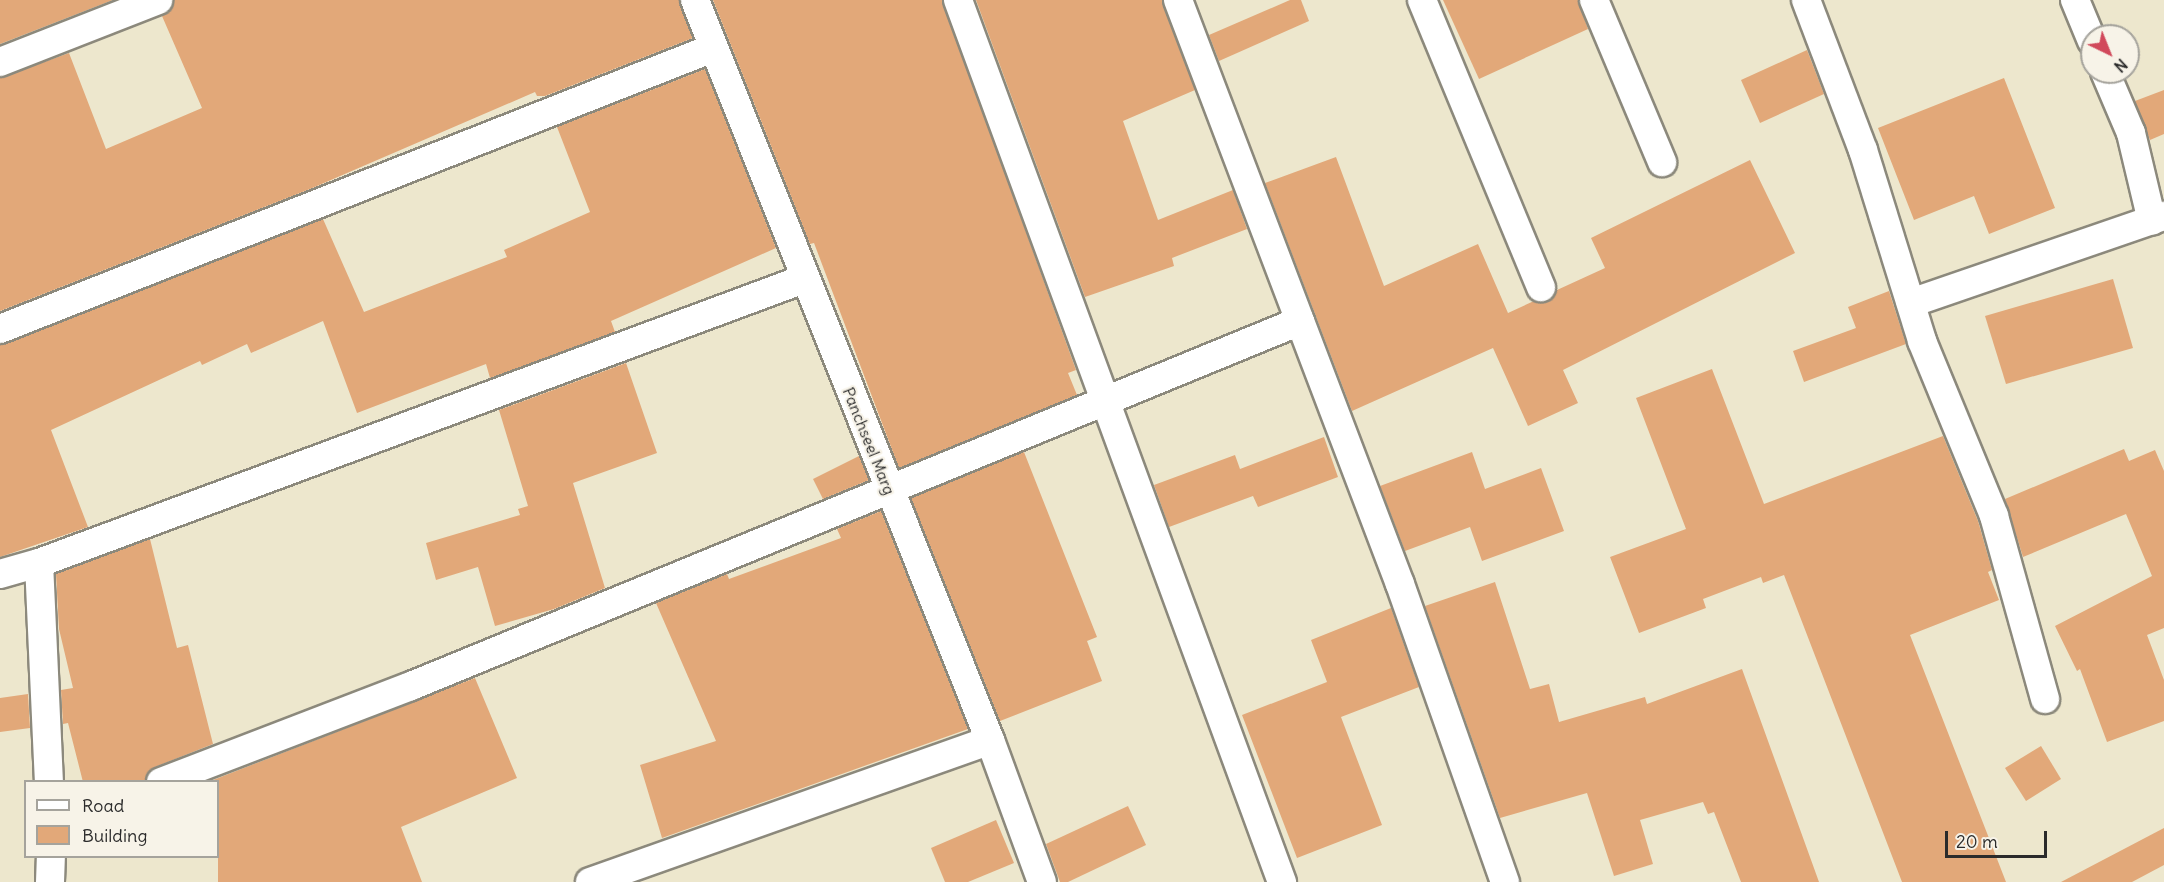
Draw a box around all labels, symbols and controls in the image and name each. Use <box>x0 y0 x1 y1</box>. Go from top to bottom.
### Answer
north arrow <box>2080 24 2140 84</box>
text: N <box>2110 55 2132 77</box>
street label: Panchseel Marg <box>839 384 899 498</box>
legend <box>24 780 219 858</box>
text: Road <box>82 794 124 817</box>
scale bar <box>1948 819 2050 857</box>
text: Building <box>82 824 147 847</box>
text: 20 m <box>1956 830 1998 853</box>

